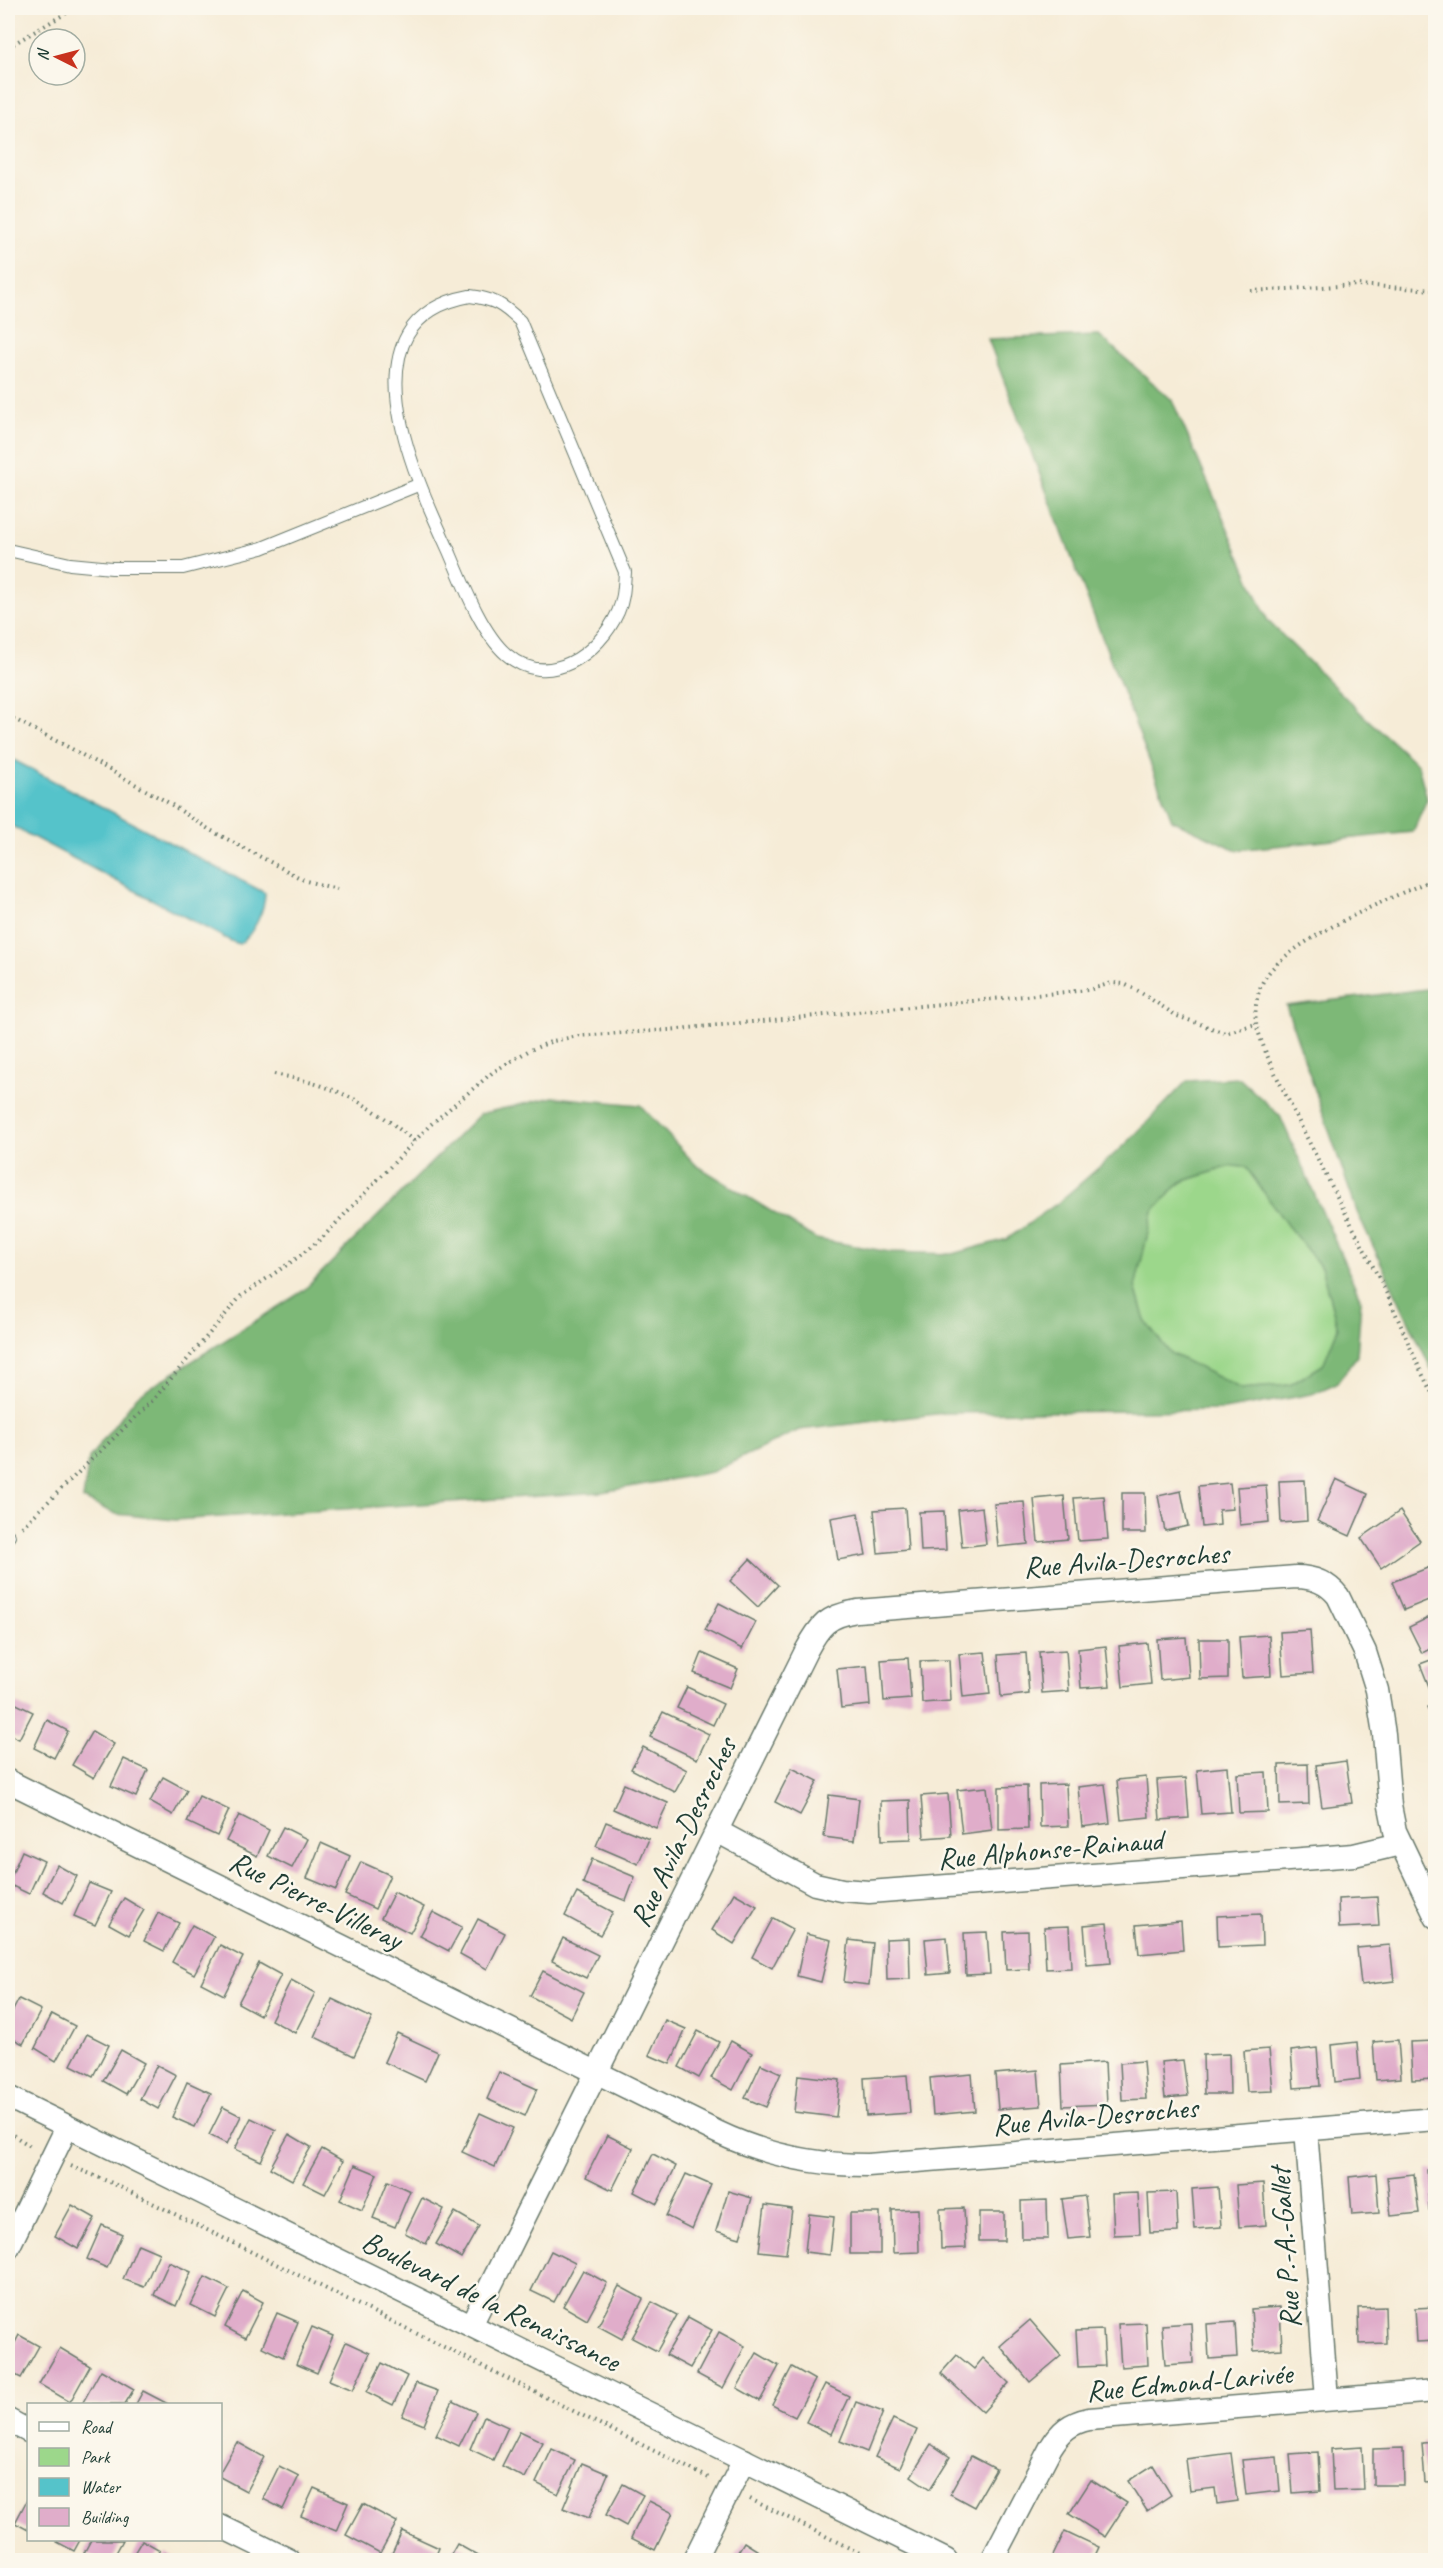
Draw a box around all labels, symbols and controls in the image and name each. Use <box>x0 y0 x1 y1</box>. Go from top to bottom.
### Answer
north arrow <box>27 27 87 87</box>
text: N <box>33 46 54 62</box>
street label: Rue Avila-Desroches <box>1022 1534 1233 1586</box>
street label: Rue Avila-Desroches <box>621 1729 746 1933</box>
street label: Rue Alphonse-Rainaud <box>936 1820 1168 1878</box>
street label: Rue Pierre-Villeray <box>223 1842 411 1959</box>
street label: Rue Avila-Desroches <box>991 2088 1202 2144</box>
street label: Rue P.-A.-Gallet <box>1260 2162 1310 2330</box>
street label: Boulevard de la Renaissance <box>356 2222 628 2381</box>
street label: Rue Edmond-Larivée <box>1084 2354 1296 2410</box>
legend <box>27 2403 222 2541</box>
text: Road <box>81 2416 114 2438</box>
text: Park <box>81 2446 111 2468</box>
text: Water <box>81 2476 122 2498</box>
text: Building <box>81 2506 130 2528</box>

